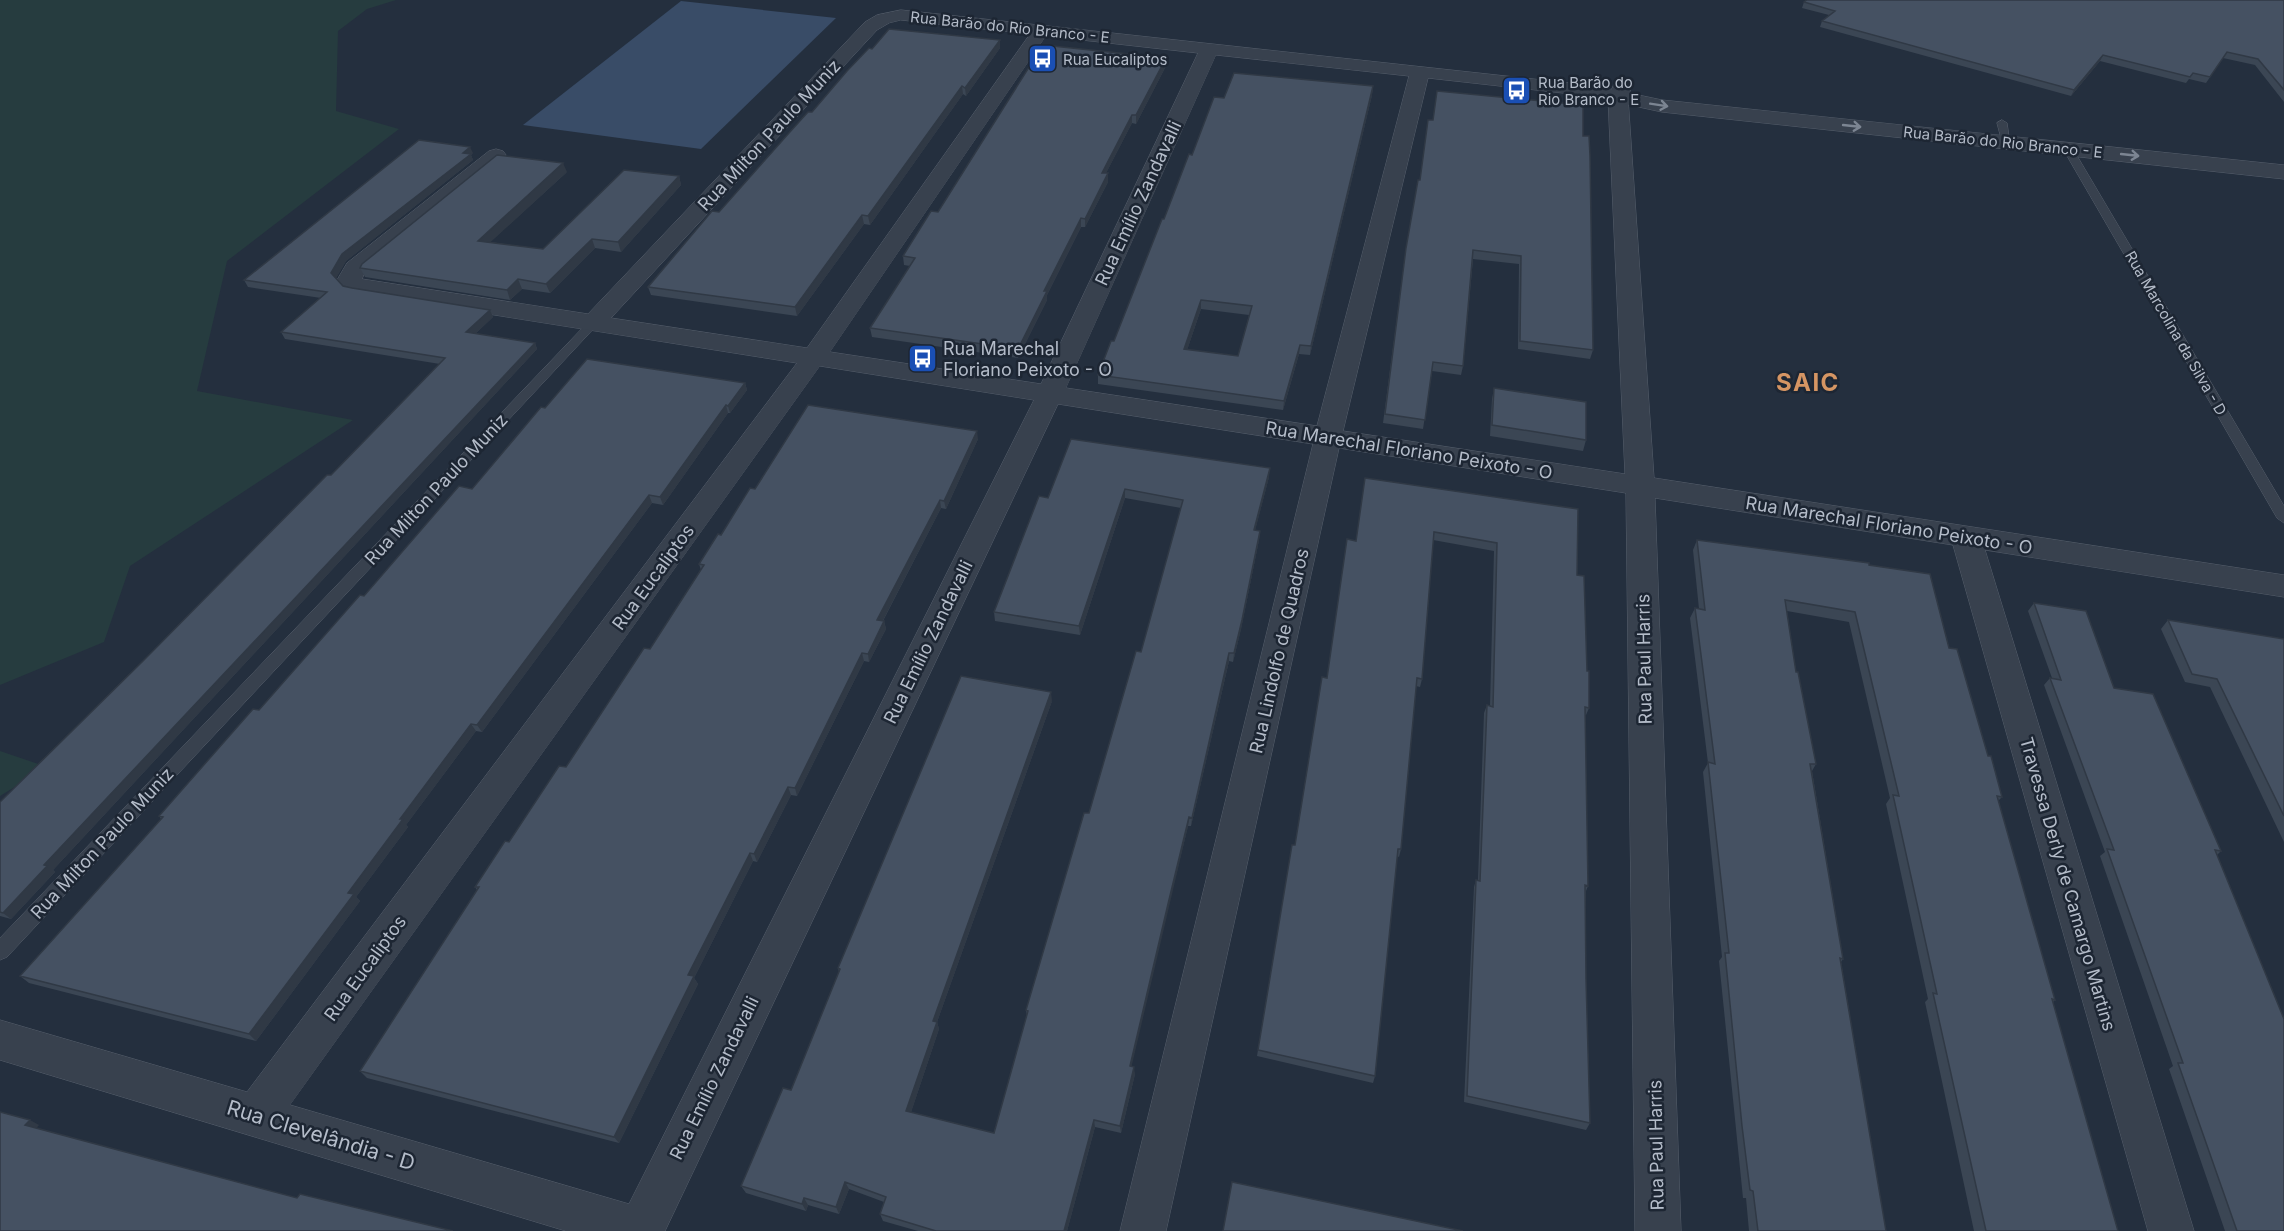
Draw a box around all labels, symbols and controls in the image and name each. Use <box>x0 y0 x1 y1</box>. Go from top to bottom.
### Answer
street label: Rua Barão do Rio Branco - E <box>909 7 1111 47</box>
bus stop icon: Rua Eucaliptos <box>1026 43 1058 75</box>
place label: Rua Eucaliptos <box>1063 50 1167 69</box>
street label: Rua Milton Paulo Muniz <box>693 55 845 215</box>
place label: Rua Barão do Rio Branco - E <box>1538 73 1639 109</box>
bus stop icon: Rua Barão do Rio Branco - E <box>1501 75 1533 107</box>
one-way arrow <box>1648 99 1668 110</box>
street label: Rua Emílio Zandavalli <box>1091 117 1185 289</box>
one-way arrow <box>1842 121 1862 132</box>
street label: Rua Barão do Rio Branco - E <box>1902 122 2104 162</box>
one-way arrow <box>2119 150 2139 161</box>
street label: Rua Marcolina da Silva - D <box>2121 247 2231 419</box>
place label: Rua Marechal Floriano Peixoto - O <box>943 338 1112 380</box>
bus stop icon: Rua Marechal Floriano Peixoto - O <box>906 342 938 374</box>
district label: SAIC <box>1776 368 1840 397</box>
street label: Rua Milton Paulo Muniz <box>360 409 512 569</box>
street label: Rua Marechal Floriano Peixoto - O <box>1264 417 1554 483</box>
street label: Rua Marechal Floriano Peixoto - O <box>1744 492 2034 558</box>
street label: Rua Eucaliptos <box>608 520 698 634</box>
street label: Rua Lindolfo de Quadros <box>1245 547 1313 755</box>
street label: Rua Emílio Zandavalli <box>879 557 977 727</box>
street label: Rua Paul Harris <box>1632 594 1656 724</box>
street label: Travessa Derly de Camargo Martins <box>2016 735 2120 1033</box>
street label: Rua Milton Paulo Muniz <box>26 763 178 923</box>
street label: Rua Eucaliptos <box>320 911 410 1025</box>
street label: Rua Emílio Zandavalli <box>665 993 763 1163</box>
street label: Rua Paul Harris <box>1644 1080 1668 1210</box>
street label: Rua Clevelândia - D <box>224 1095 418 1175</box>

